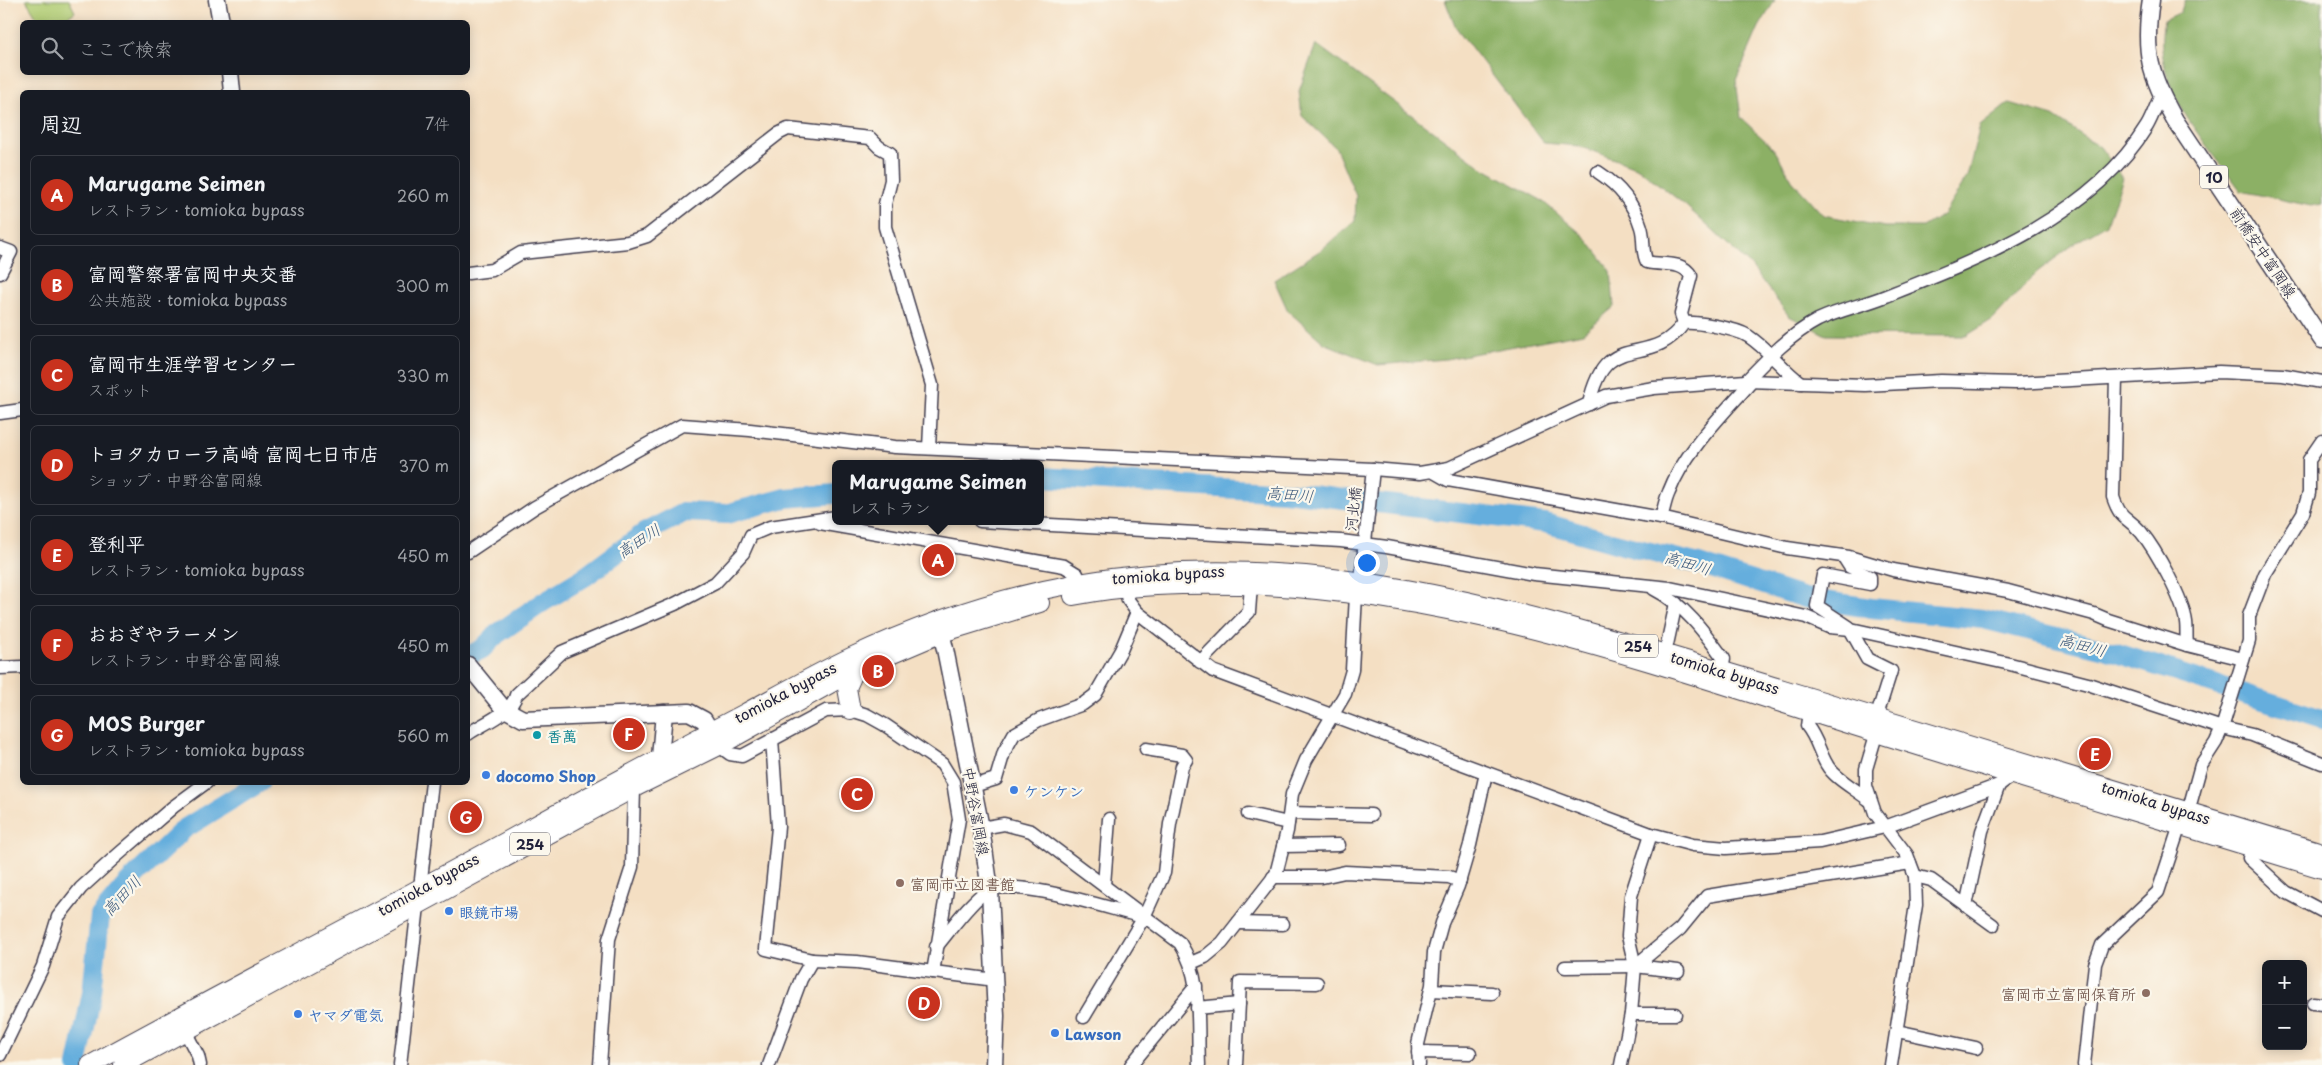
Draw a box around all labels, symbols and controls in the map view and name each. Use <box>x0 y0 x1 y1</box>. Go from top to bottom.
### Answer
search box <box>20 20 470 75</box>
icon: search <box>38 34 66 62</box>
text: ここで検索 <box>78 34 173 62</box>
text: 周辺 <box>40 107 82 139</box>
text: 7件 <box>425 111 450 135</box>
road number: 10 <box>2200 166 2228 188</box>
text: Marugame Seimen <box>88 169 265 197</box>
text: A <box>51 183 63 207</box>
text: 260 m <box>397 183 449 207</box>
text: レストラン · tomioka bypass <box>88 197 305 221</box>
street label: 前橋安中富岡線 <box>2225 202 2303 302</box>
text: 富岡警察署富岡中央交番 <box>88 259 297 287</box>
text: B <box>52 273 62 297</box>
text: 300 m <box>395 273 449 297</box>
text: 公共施設 · tomioka bypass <box>88 287 287 311</box>
text: 富岡市生涯学習センター <box>88 349 297 377</box>
text: C <box>51 363 63 387</box>
text: 330 m <box>396 363 449 387</box>
text: スポット <box>88 377 152 401</box>
text: トヨタカローラ高崎 富岡七日市店 <box>88 439 379 467</box>
text: D <box>51 453 63 477</box>
text: 370 m <box>399 453 449 477</box>
popup <box>832 460 1044 525</box>
text: ショップ · 中野谷富岡線 <box>88 467 262 491</box>
text: Marugame Seimen <box>849 467 1027 495</box>
water label: 高田川 <box>1265 479 1315 507</box>
street label: 河北橋 <box>1338 485 1366 533</box>
text: レストラン <box>849 495 931 519</box>
water label: 高田川 <box>611 517 665 563</box>
text: 登利平 <box>88 529 145 557</box>
pin: A <box>922 541 954 579</box>
text: E <box>52 543 62 567</box>
text: 450 m <box>397 543 449 567</box>
water label: 高田川 <box>1662 544 1714 580</box>
your location <box>1354 550 1380 576</box>
text: レストラン · tomioka bypass <box>88 557 305 581</box>
street label: tomioka bypass <box>1111 559 1225 589</box>
text: おおぎやラーメン <box>88 619 240 647</box>
water label: 高田川 <box>2057 626 2109 662</box>
text: F <box>52 633 62 657</box>
text: 450 m <box>397 633 449 657</box>
road number: 254 <box>1618 634 1658 658</box>
street label: tomioka bypass <box>1668 645 1782 699</box>
text: レストラン · 中野谷富岡線 <box>88 647 280 671</box>
pin: B <box>862 652 894 690</box>
street label: tomioka bypass <box>730 655 840 729</box>
text: MOS Burger <box>88 709 205 737</box>
pin: F <box>613 715 645 753</box>
text: G <box>50 723 64 747</box>
text: 560 m <box>397 723 449 747</box>
place label: 香萬 <box>547 724 577 747</box>
marker: 香萬 <box>531 729 543 741</box>
pin: E <box>2079 735 2111 773</box>
text: レストラン · tomioka bypass <box>88 737 305 761</box>
place label: docomo Shop <box>496 764 596 787</box>
street label: 中野谷富岡線 <box>958 765 996 857</box>
marker: docomo Shop <box>480 769 492 781</box>
pin: C <box>841 775 873 813</box>
street label: tomioka bypass <box>2099 775 2213 829</box>
place label: ケンケン <box>1024 779 1084 802</box>
marker: ケンケン <box>1008 784 1020 796</box>
pin: G <box>450 798 482 836</box>
road number: 254 <box>510 832 550 856</box>
street label: tomioka bypass <box>373 847 483 921</box>
water label: 高田川 <box>96 869 146 921</box>
place label: 富岡市立図書館 <box>910 872 1015 895</box>
marker: 富岡市立図書館 <box>894 877 906 889</box>
place label: 眼鏡市場 <box>459 900 519 923</box>
marker: 眼鏡市場 <box>443 905 455 917</box>
map controls <box>2262 960 2307 1050</box>
button: + <box>2262 960 2307 1005</box>
place label: 富岡市立富岡保育所 <box>2001 982 2136 1005</box>
pin: D <box>908 984 940 1022</box>
marker: 富岡市立富岡保育所 <box>2140 987 2152 999</box>
place label: ヤマダ電気 <box>308 1003 383 1026</box>
button: − <box>2262 1005 2307 1050</box>
marker: ヤマダ電気 <box>292 1008 304 1020</box>
place label: Lawson <box>1065 1022 1122 1045</box>
marker: Lawson <box>1049 1027 1061 1039</box>

